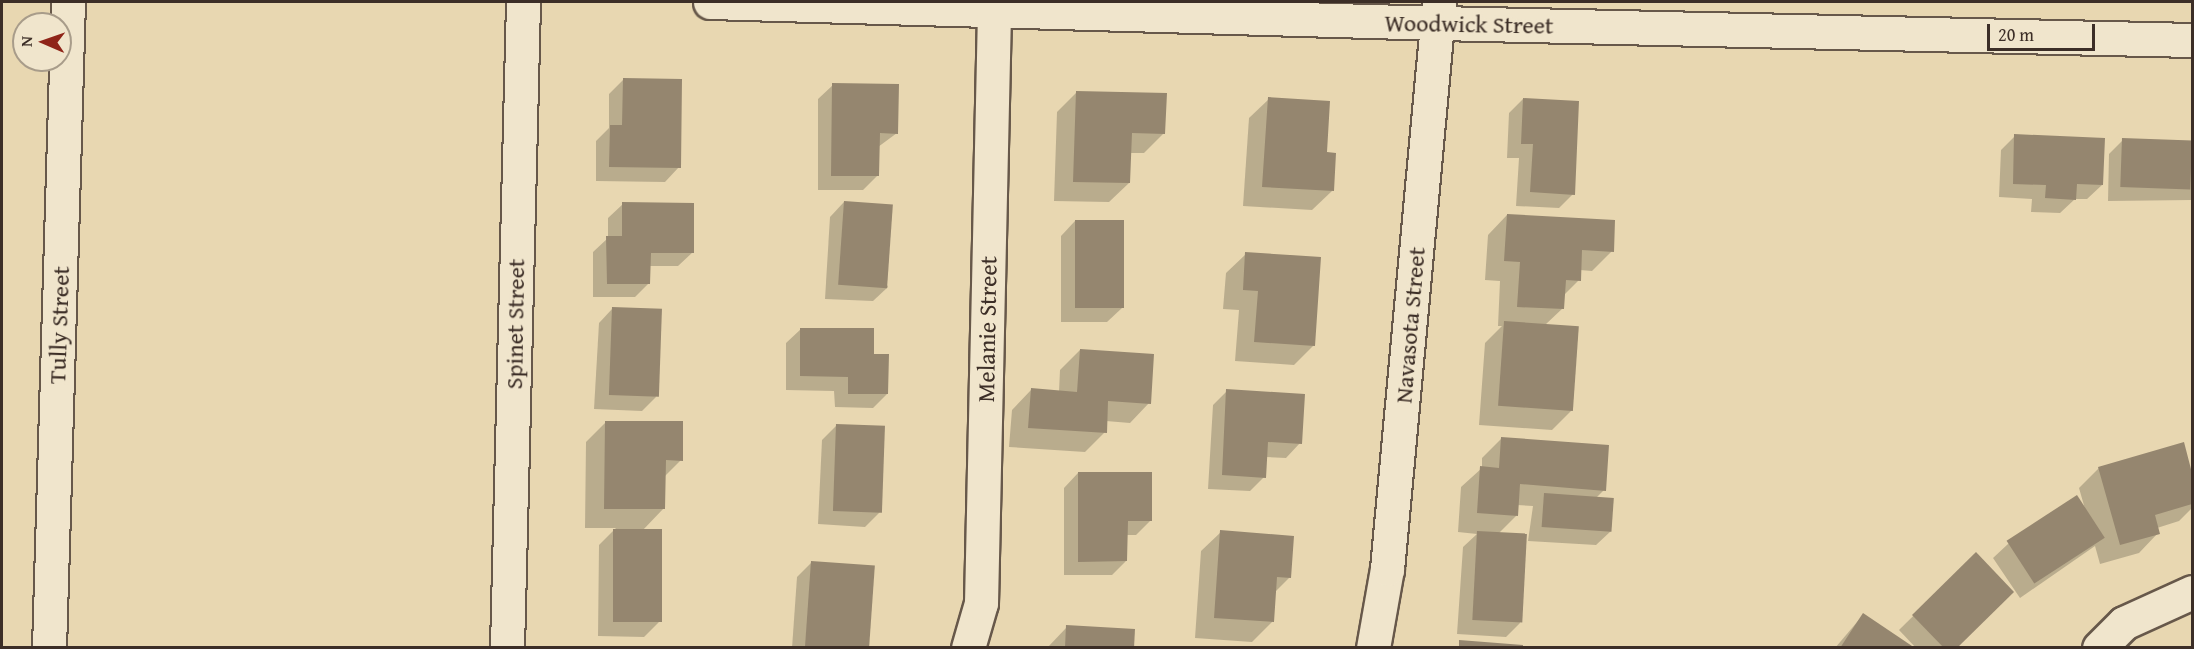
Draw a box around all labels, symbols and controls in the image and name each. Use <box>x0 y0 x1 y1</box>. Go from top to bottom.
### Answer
street label: Woodwick Street <box>1384 8 1554 40</box>
north arrow <box>12 12 72 72</box>
scale bar <box>1990 12 2098 50</box>
text: 20 m <box>1998 21 2034 48</box>
text: N <box>14 36 38 47</box>
street label: Navasota Street <box>1389 246 1431 404</box>
street label: Melanie Street <box>971 256 1003 402</box>
street label: Spinet Street <box>499 258 531 390</box>
street label: Tully Street <box>43 266 75 384</box>

